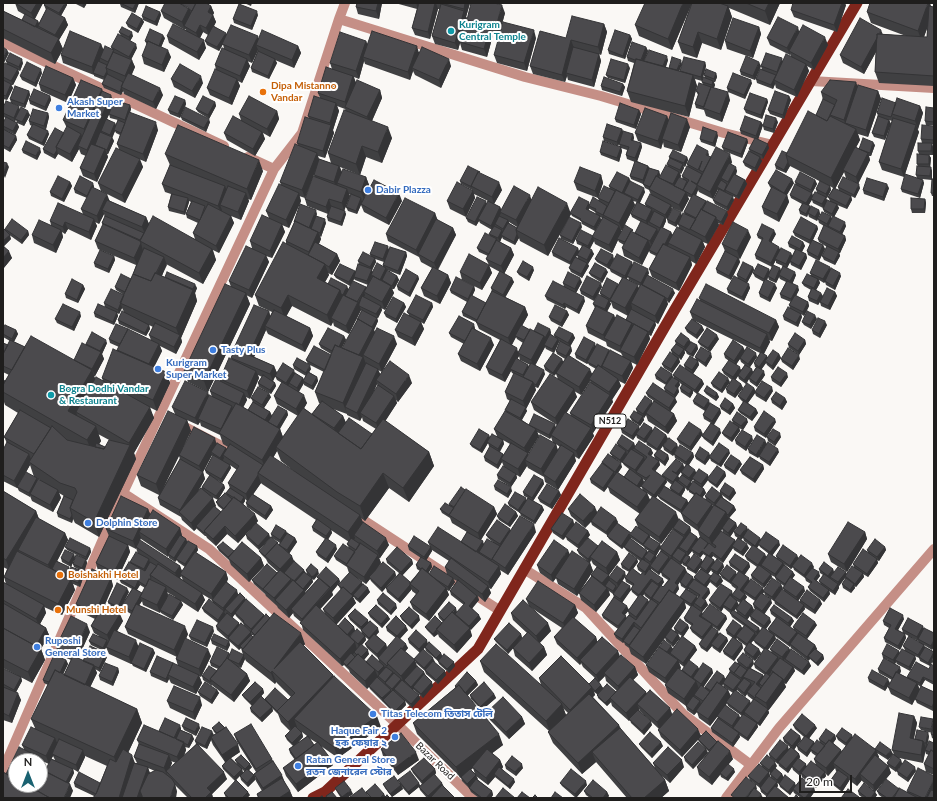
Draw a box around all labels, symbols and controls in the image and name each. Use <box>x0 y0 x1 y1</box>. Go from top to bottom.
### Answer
place label: Kurigram Central Temple <box>459 19 526 42</box>
marker: Kurigram Central Temple <box>446 26 456 36</box>
place label: Dipa Mistanno Vandar <box>271 80 336 104</box>
marker: Dipa Mistanno Vandar <box>258 87 268 97</box>
place label: Akash Super Market <box>67 96 123 120</box>
marker: Akash Super Market <box>54 103 64 113</box>
place label: Dabir Plazza <box>376 184 431 196</box>
marker: Dabir Plazza <box>363 185 373 195</box>
place label: Tasty Plus <box>221 344 265 356</box>
marker: Tasty Plus <box>208 345 218 355</box>
place label: Kurigram Super Market <box>166 357 226 380</box>
marker: Kurigram Super Market <box>153 364 163 374</box>
place label: Bogra Dodhi Vandar & Restaurant <box>59 383 149 406</box>
marker: Bogra Dodhi Vandar & Restaurant <box>46 390 56 400</box>
road number: N512 <box>594 414 626 428</box>
place label: Dolphin Store <box>96 517 157 529</box>
marker: Dolphin Store <box>83 518 93 528</box>
place label: Boishakhi Hotel <box>68 569 139 581</box>
marker: Boishakhi Hotel <box>55 570 65 580</box>
place label: Munshi Hotel <box>66 604 126 616</box>
marker: Munshi Hotel <box>53 605 63 615</box>
place label: Ruposhi General Store <box>45 635 106 658</box>
marker: Ruposhi General Store <box>32 642 42 652</box>
place label: Titas Telecom তিতাস টেলি <box>381 708 493 720</box>
marker: Titas Telecom তিতাস টেলি <box>368 709 378 719</box>
place label: Haque Fair 2 হক ফেয়ার ২ <box>331 725 387 748</box>
marker: Haque Fair 2 হক ফেয়ার ২ <box>390 732 400 742</box>
street label: Bazar Road <box>413 740 457 782</box>
north arrow <box>8 753 48 793</box>
place label: Ratan General Store রতন জেনারেল স্টোর <box>306 754 395 778</box>
text: N <box>24 755 32 768</box>
marker: Ratan General Store রতন জেনারেল স্টোর <box>293 761 303 771</box>
scale bar <box>801 767 854 793</box>
text: 20 m <box>806 774 833 789</box>

